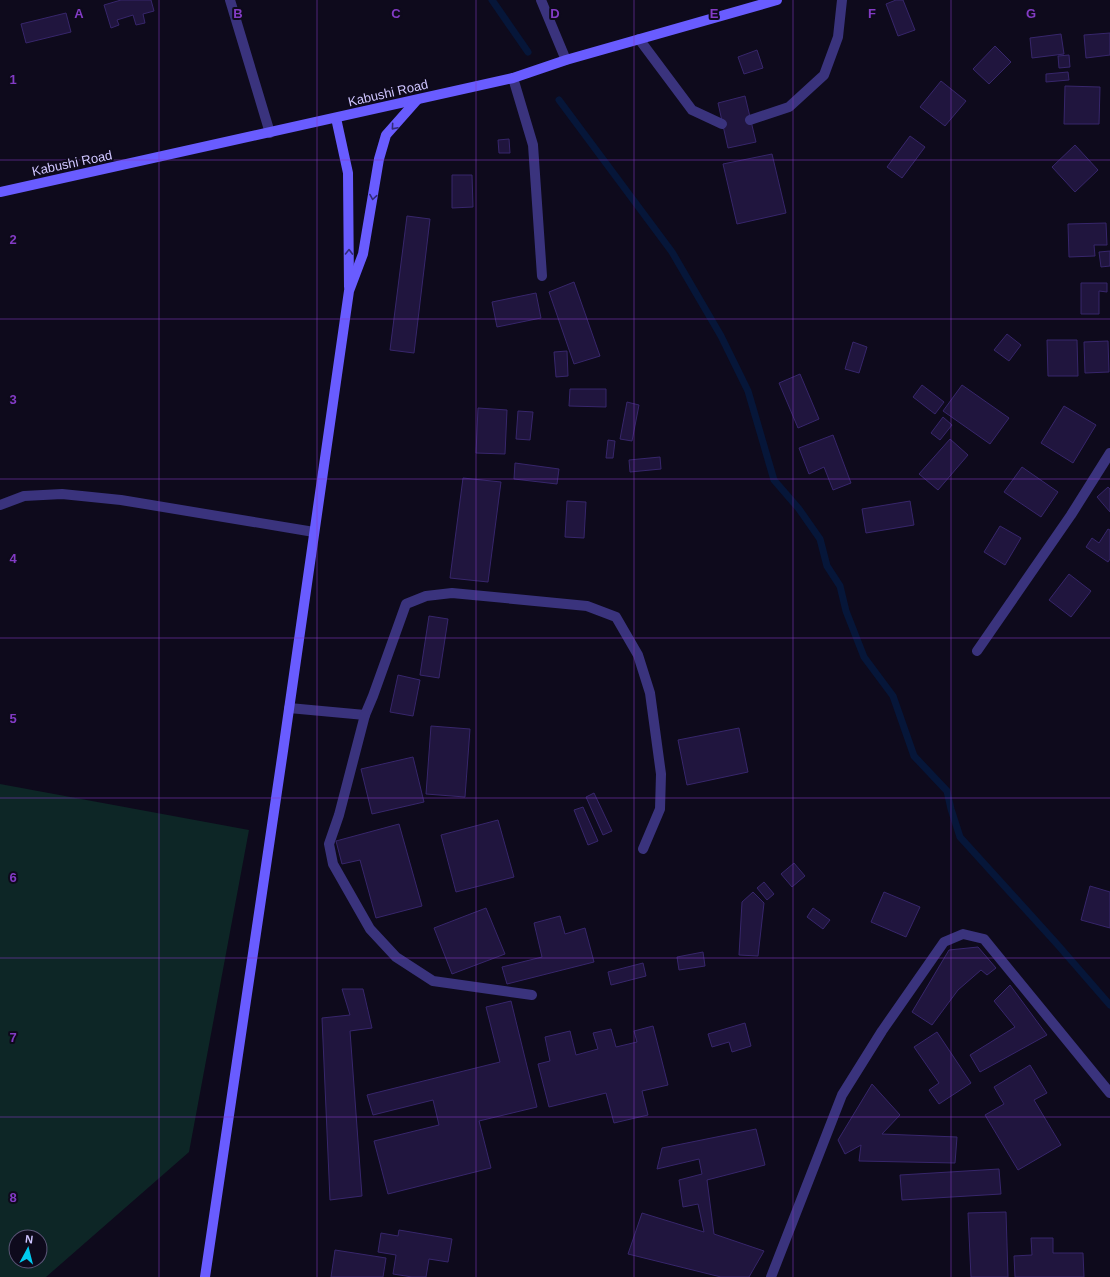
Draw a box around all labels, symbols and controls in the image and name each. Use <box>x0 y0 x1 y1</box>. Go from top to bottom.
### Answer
text: A <box>74 6 84 21</box>
text: B <box>233 6 243 21</box>
text: C <box>391 6 401 21</box>
text: D <box>550 6 560 21</box>
text: E <box>710 6 719 21</box>
text: F <box>868 6 876 21</box>
text: G <box>1026 6 1036 21</box>
text: 1 <box>9 72 17 87</box>
street label: Kabushi Road <box>347 77 429 109</box>
one-way arrow <box>391 122 398 130</box>
street label: Kabushi Road <box>30 147 114 179</box>
one-way arrow <box>369 194 378 200</box>
text: 2 <box>9 232 17 247</box>
one-way arrow <box>345 249 353 255</box>
text: 3 <box>9 392 17 407</box>
text: 4 <box>9 551 17 566</box>
text: 5 <box>9 711 17 726</box>
text: 6 <box>9 870 17 885</box>
text: 7 <box>9 1030 17 1045</box>
text: 8 <box>9 1190 17 1205</box>
north arrow <box>8 1229 48 1269</box>
text: N <box>25 1233 34 1246</box>

